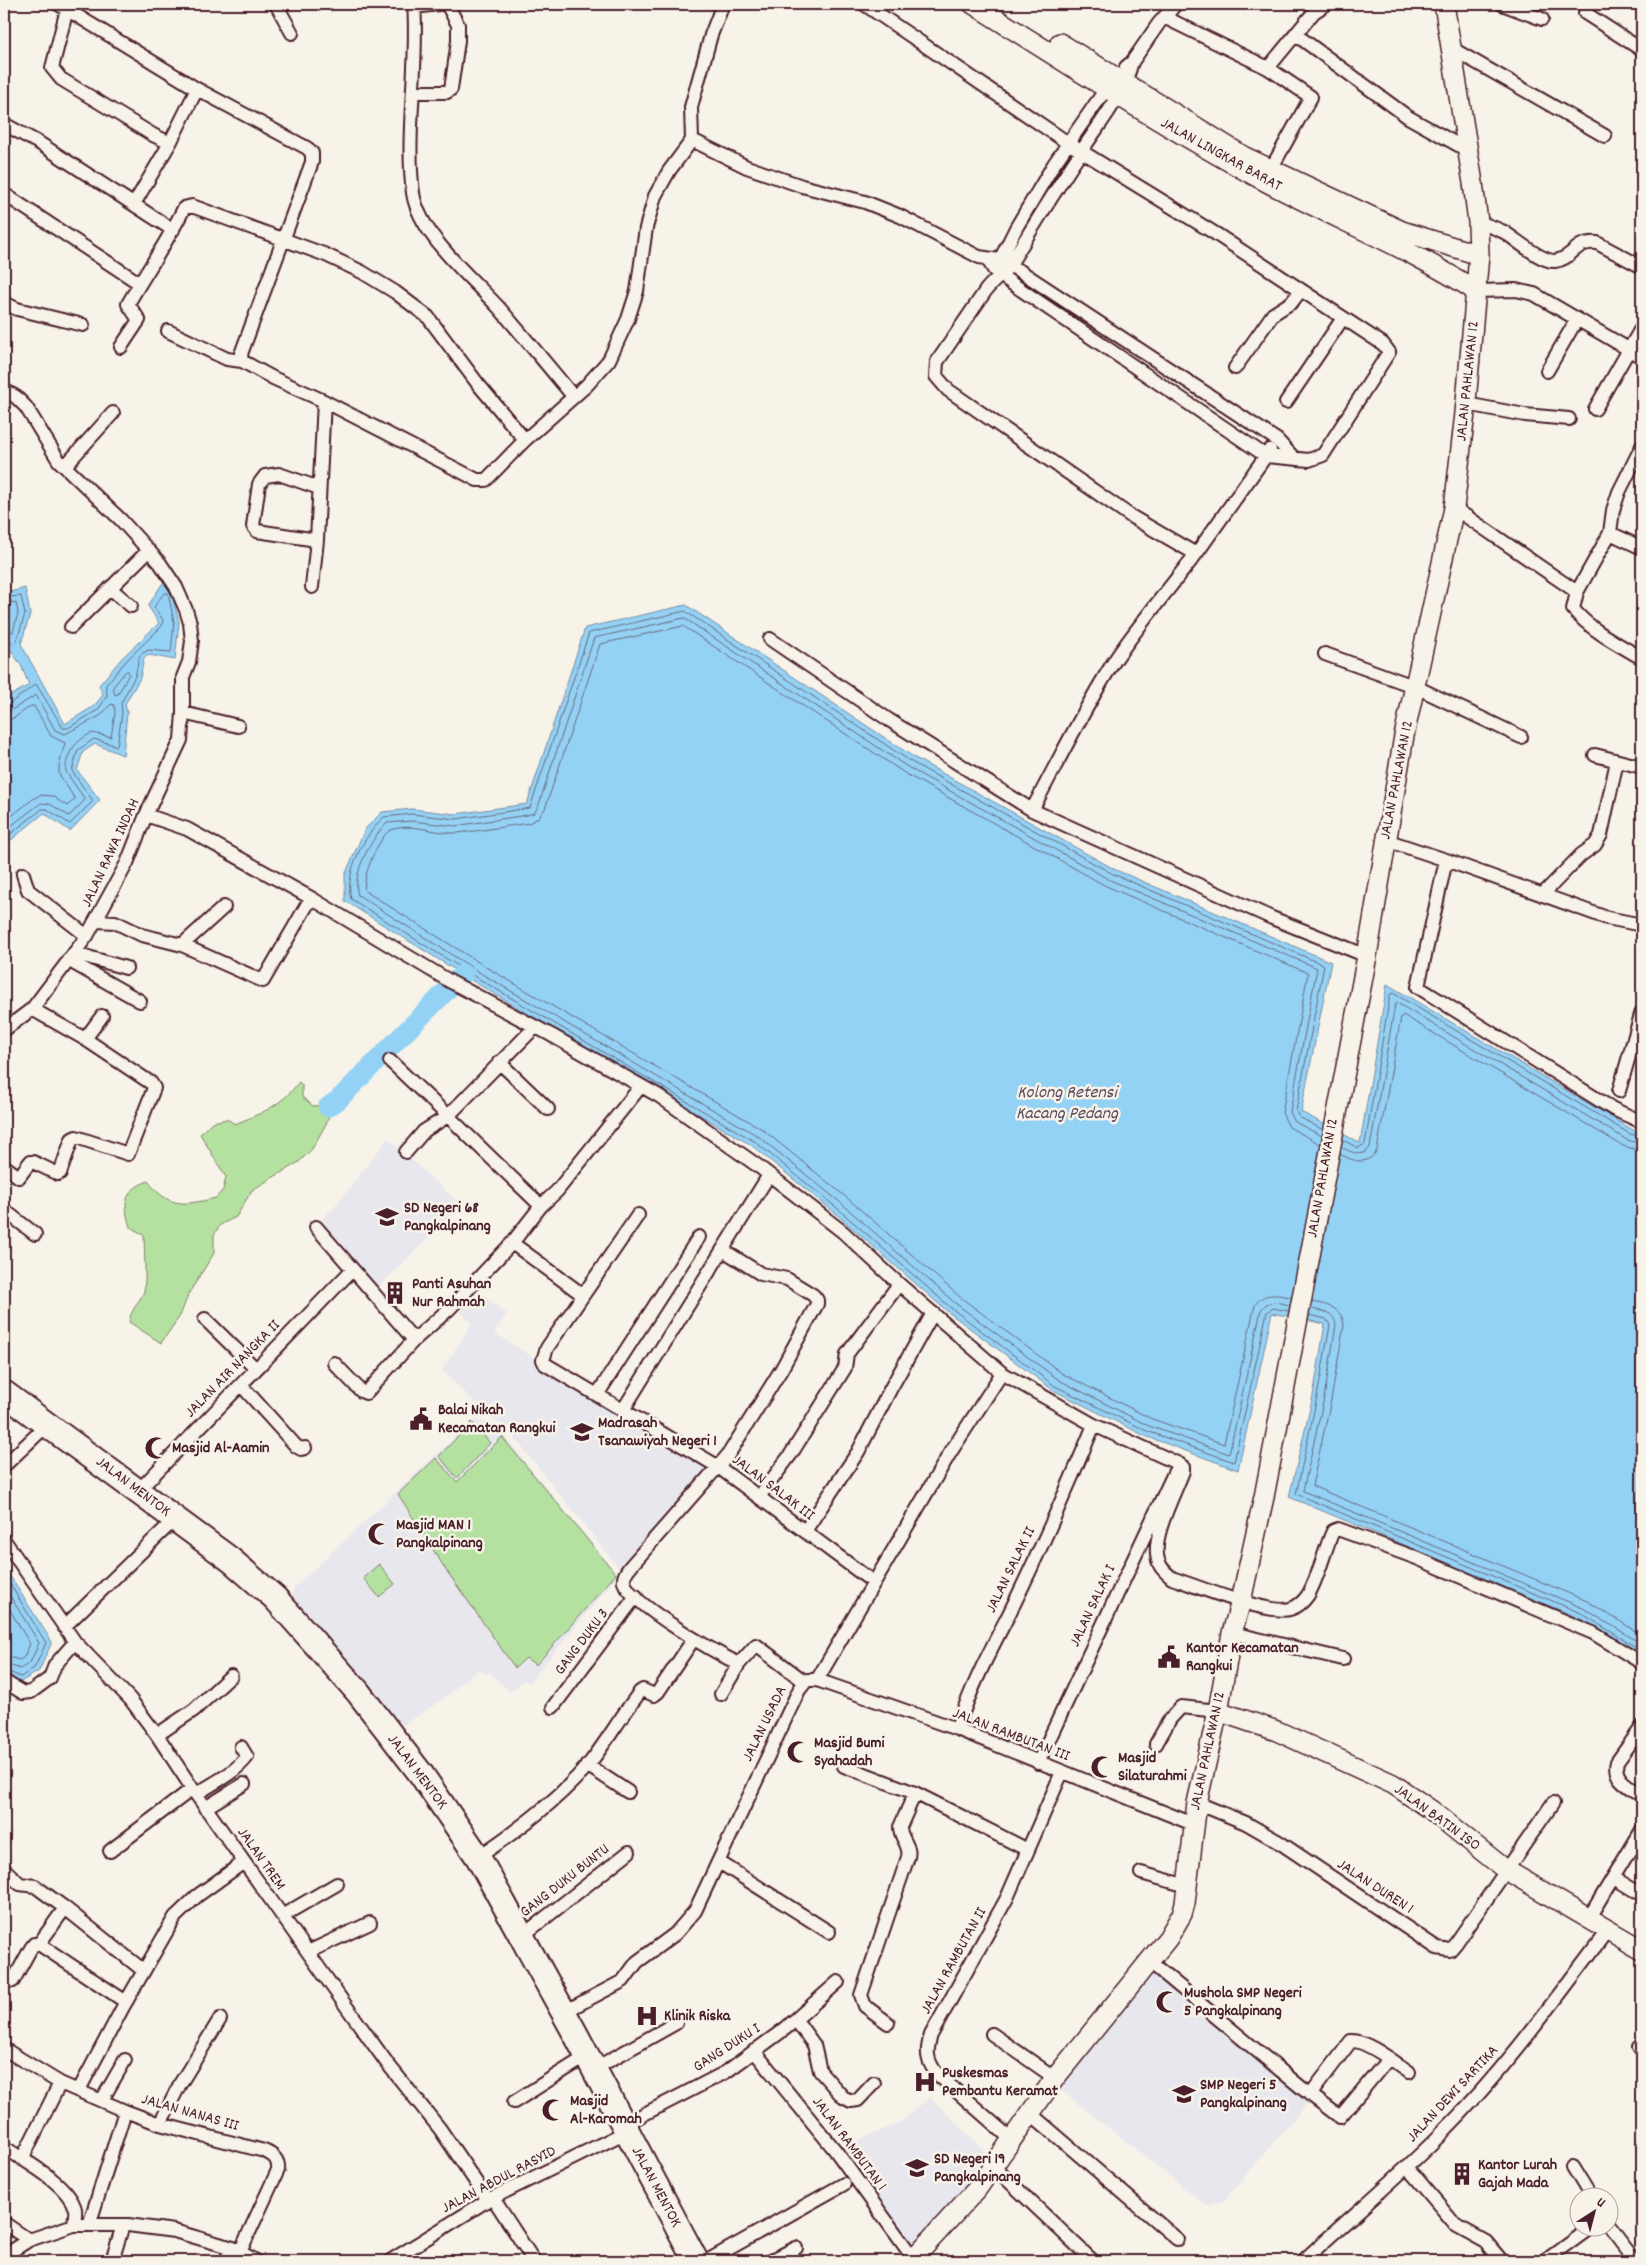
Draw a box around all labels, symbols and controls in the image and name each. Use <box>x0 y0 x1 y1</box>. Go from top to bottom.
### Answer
street label: JALAN LINGKAR BARAT <box>1156 112 1286 198</box>
street label: JALAN PAHLAWAN 12 <box>1450 320 1486 442</box>
street label: JALAN PAHLAWAN 12 <box>1374 718 1420 842</box>
street label: JALAN RAWA INDAH <box>76 795 146 911</box>
water label: Kolong Retensi Kacang Pedang <box>1016 1081 1119 1127</box>
street label: JALAN PAHLAWAN 12 <box>1301 1116 1345 1240</box>
place label: SD Negeri 68 Pangkalpinang <box>404 1197 491 1238</box>
school or university icon: SD Negeri 68 Pangkalpinang <box>374 1204 400 1230</box>
place label: Panti Asuhan Nur Rahmah <box>412 1273 491 1314</box>
building icon: Panti Asuhan Nur Rahmah <box>382 1280 408 1306</box>
street label: JALAN AIR NANGKA II <box>180 1315 286 1423</box>
place label: Balai Nikah Kecamatan Rangkui <box>438 1399 555 1440</box>
public building icon: Balai Nikah Kecamatan Rangkui <box>408 1406 434 1432</box>
place label: Madrasah Tsanawiyah Negeri 1 <box>598 1412 717 1453</box>
school or university icon: Madrasah Tsanawiyah Negeri 1 <box>569 1419 595 1445</box>
mosque icon: Masjid Al-Aamin <box>143 1435 169 1461</box>
place label: Masjid Al-Aamin <box>172 1437 269 1460</box>
street label: JALAN SALAK III <box>727 1449 819 1527</box>
street label: JALAN MENTOK <box>91 1451 175 1523</box>
place label: Masjid MAN 1 Pangkalpinang <box>396 1514 483 1555</box>
mosque icon: Masjid MAN 1 Pangkalpinang <box>366 1521 392 1547</box>
street label: JALAN SALAK II <box>980 1523 1042 1617</box>
street label: JALAN SALAK I <box>1064 1561 1122 1651</box>
street label: GANG DUKU 3 <box>549 1604 615 1680</box>
place label: Kantor Kecamatan Rangkui <box>1186 1637 1299 1678</box>
public building icon: Kantor Kecamatan Rangkui <box>1156 1644 1182 1670</box>
street label: JALAN USADA <box>737 1682 793 1766</box>
street label: JALAN PAHLAWAN 12 <box>1184 1689 1232 1813</box>
street label: JALAN RAMBUTAN III <box>949 1702 1073 1768</box>
street label: JALAN MENTOK <box>381 1730 453 1814</box>
place label: Masjid Bumi Syahadah <box>814 1732 884 1773</box>
mosque icon: Masjid Bumi Syahadah <box>785 1739 811 1765</box>
place label: Masjid Silaturahmi <box>1118 1747 1187 1788</box>
mosque icon: Masjid Silaturahmi <box>1089 1754 1115 1780</box>
street label: JALAN BATIN ISO <box>1389 1779 1485 1857</box>
street label: JALAN TREM <box>231 1823 291 1895</box>
street label: GANG DUKU BUNTU <box>515 1839 615 1923</box>
street label: JALAN DUREN 1 <box>1332 1854 1418 1920</box>
street label: JALAN RAMBUTAN II <box>915 1903 993 2019</box>
place label: Mushola SMP Negeri 5 Pangkalpinang <box>1184 1982 1302 2023</box>
mosque icon: Mushola SMP Negeri 5 Pangkalpinang <box>1154 1989 1180 2015</box>
hospital icon: Klinik Riska <box>634 2003 660 2029</box>
place label: Klinik Riska <box>664 2005 732 2028</box>
street label: GANG DUKU I <box>689 2018 765 2078</box>
street label: JALAN DEWI SARTIKA <box>1402 2040 1504 2148</box>
place label: Puskesmas Pembantu Keramat <box>942 2062 1058 2103</box>
hospital icon: Puskesmas Pembantu Keramat <box>912 2069 938 2095</box>
place label: SMP Negeri 5 Pangkalpinang <box>1200 2074 1287 2115</box>
school or university icon: SMP Negeri 5 Pangkalpinang <box>1171 2081 1197 2107</box>
street label: JALAN NANAS III <box>139 2088 241 2138</box>
place label: Masjid Al-Karomah <box>570 2090 642 2131</box>
street label: JALAN RAMBUTAN 1 <box>806 2092 892 2196</box>
mosque icon: Masjid Al-Karomah <box>540 2097 566 2123</box>
street label: JALAN ABDUL RASYID <box>438 2140 560 2220</box>
street label: JALAN MENTOK <box>625 2142 687 2232</box>
place label: SD Negeri 19 Pangkalpinang <box>934 2148 1021 2189</box>
place label: Kantor Lurah Gajah Mada <box>1478 2154 1557 2195</box>
school or university icon: SD Negeri 19 Pangkalpinang <box>904 2155 930 2181</box>
building icon: Kantor Lurah Gajah Mada <box>1449 2161 1475 2187</box>
north arrow <box>1568 2188 1618 2238</box>
text: U <box>1592 2193 1609 2213</box>

